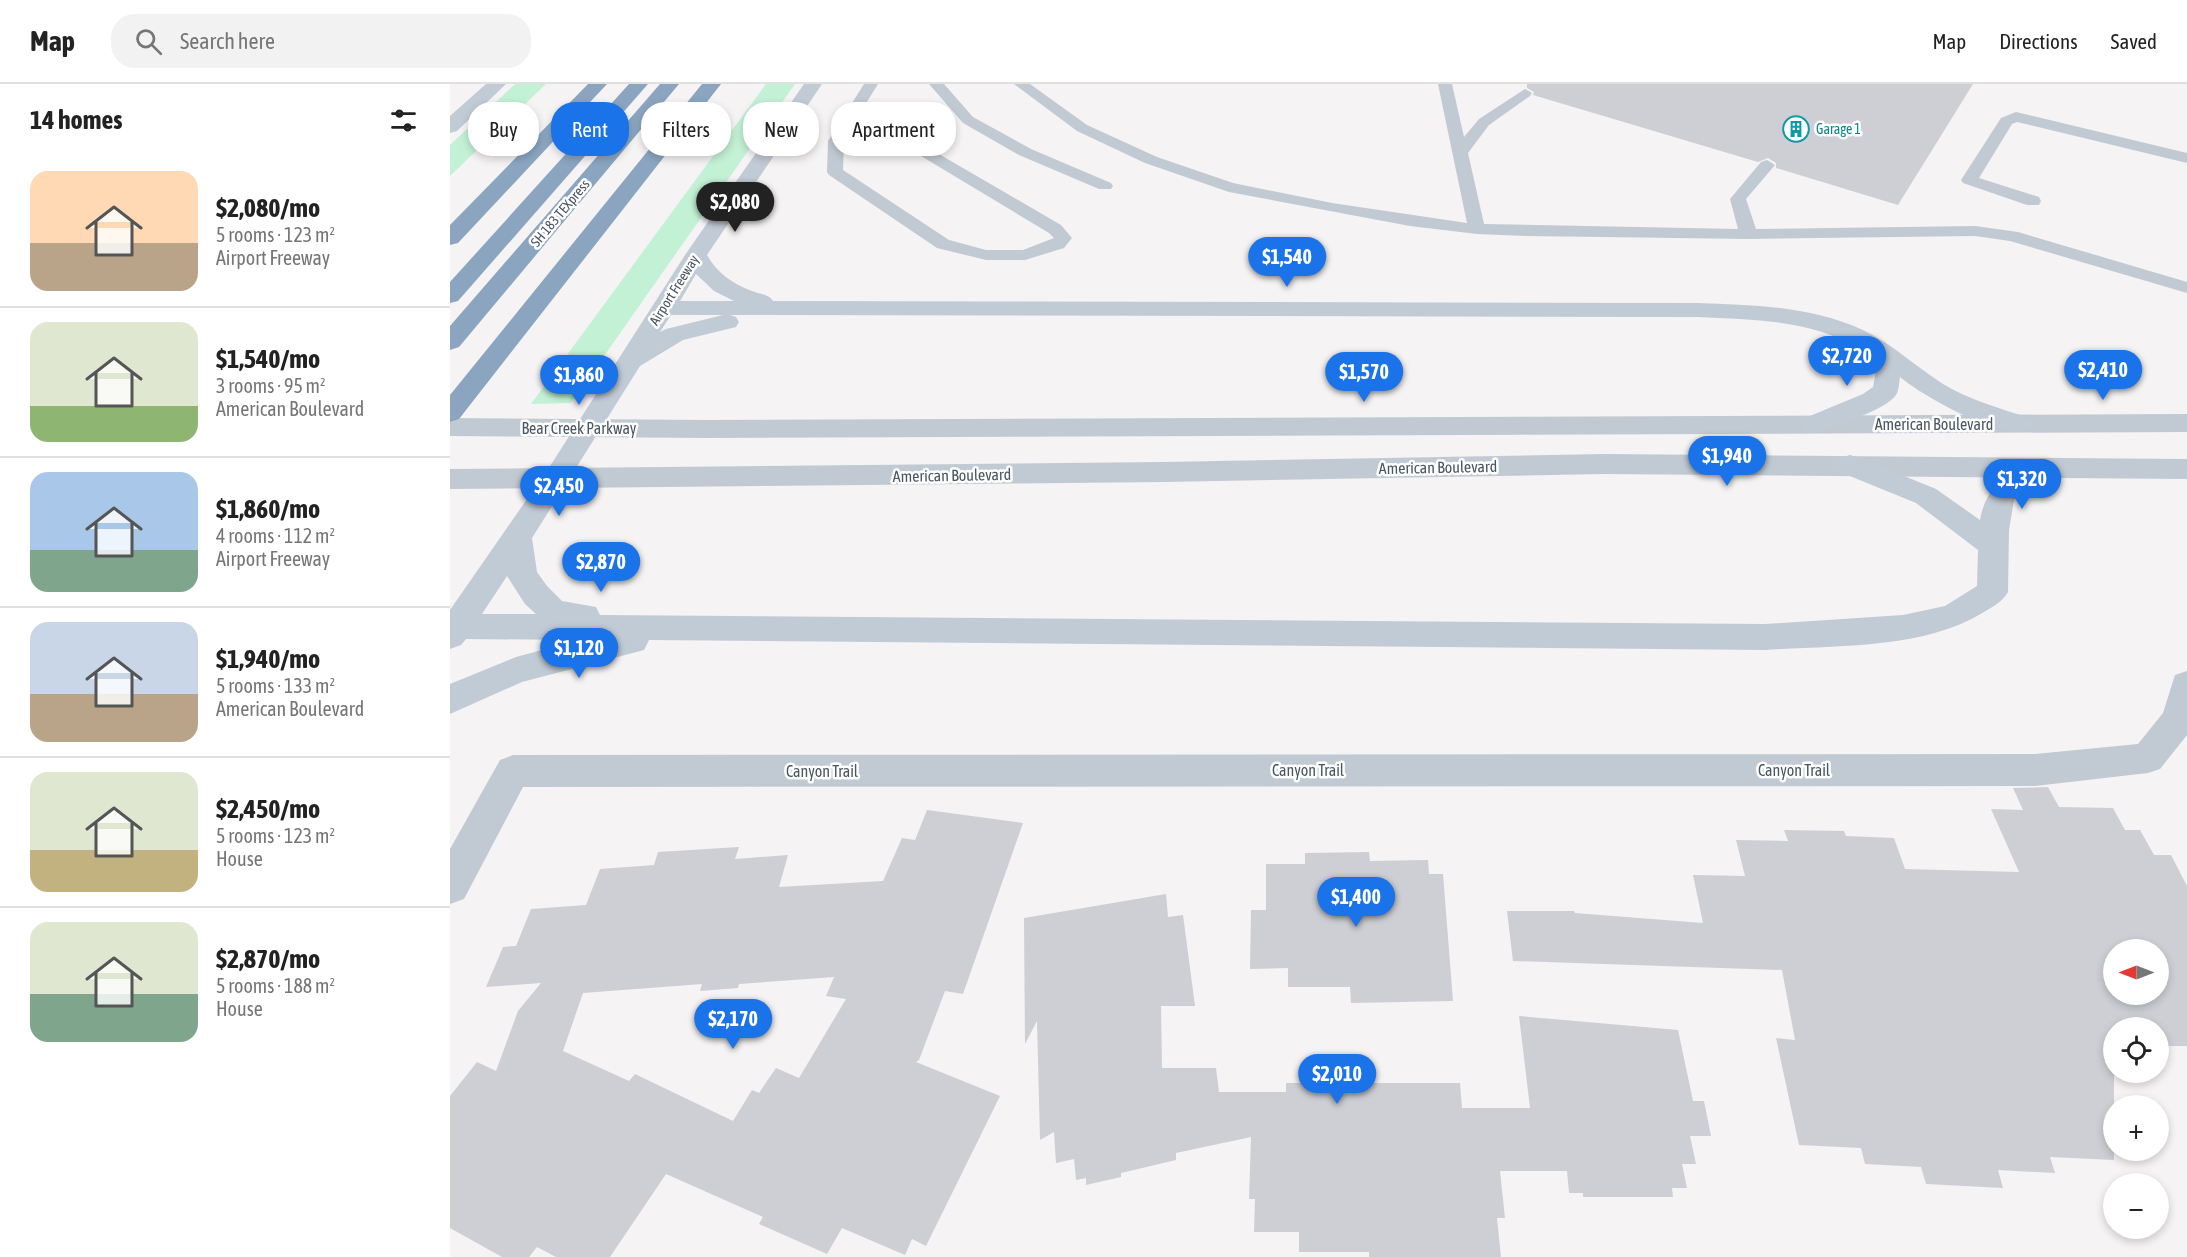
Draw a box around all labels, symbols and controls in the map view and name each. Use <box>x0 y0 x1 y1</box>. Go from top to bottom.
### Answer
search box <box>111 14 531 68</box>
text: Map <box>30 25 75 57</box>
icon: search <box>132 25 165 58</box>
text: Search here <box>180 28 275 54</box>
text: Map <box>1932 29 1966 53</box>
text: Directions <box>1999 29 2078 53</box>
text: Saved <box>2111 29 2157 53</box>
chip: Buy <box>468 102 539 156</box>
chip: Rent <box>551 102 629 156</box>
chip: Filters <box>641 102 731 156</box>
chip: New <box>743 102 819 156</box>
chip: Apartment <box>831 102 956 156</box>
icon: filters <box>387 104 420 137</box>
text: 14 homes <box>30 105 123 135</box>
building icon: Garage 1 <box>1781 114 1811 144</box>
place label: Garage 1 <box>1816 121 1861 137</box>
street label: SH 183 TEXpress <box>527 176 593 250</box>
pin: $2,080 <box>686 182 784 233</box>
text: $2,080 <box>710 190 760 213</box>
text: $2,080/mo <box>216 193 320 223</box>
icon: home <box>78 195 150 267</box>
text: 5 rooms · 123 m² <box>216 223 335 246</box>
pin: $1,540 <box>1238 237 1336 288</box>
text: $1,540 <box>1262 245 1312 268</box>
text: Airport Freeway <box>216 246 330 269</box>
street label: Airport Freeway <box>646 252 702 328</box>
pin: $2,720 <box>1798 336 1896 387</box>
text: $1,540/mo <box>216 344 320 374</box>
text: $2,720 <box>1822 344 1872 367</box>
icon: home <box>78 346 150 418</box>
pin: $2,410 <box>2054 350 2152 401</box>
pin: $1,570 <box>1315 352 1413 403</box>
pin: $1,860 <box>530 355 628 406</box>
text: $2,410 <box>2078 358 2128 381</box>
text: $1,570 <box>1339 360 1389 383</box>
text: $1,860 <box>554 363 604 386</box>
text: 3 rooms · 95 m² <box>216 374 326 397</box>
text: American Boulevard <box>216 397 364 420</box>
street label: American Boulevard <box>1875 415 1993 433</box>
street label: Bear Creek Parkway <box>522 419 637 438</box>
pin: $1,940 <box>1678 436 1776 487</box>
text: $1,940 <box>1702 444 1752 467</box>
street label: American Boulevard <box>1379 457 1497 477</box>
pin: $1,320 <box>1973 459 2071 510</box>
street label: American Boulevard <box>893 465 1011 485</box>
pin: $2,450 <box>510 466 608 517</box>
text: $1,320 <box>1997 467 2047 490</box>
text: $2,450 <box>534 474 584 497</box>
text: $1,860/mo <box>216 494 320 524</box>
icon: home <box>78 496 150 568</box>
text: 4 rooms · 112 m² <box>216 524 335 547</box>
pin: $2,870 <box>552 542 650 593</box>
text: Airport Freeway <box>216 547 330 570</box>
text: $2,870 <box>576 550 626 573</box>
pin: $1,120 <box>530 628 628 679</box>
text: $1,120 <box>554 636 604 659</box>
text: $1,940/mo <box>216 644 320 674</box>
icon: home <box>78 646 150 718</box>
text: 5 rooms · 133 m² <box>216 674 335 697</box>
text: American Boulevard <box>216 697 364 720</box>
street label: Canyon Trail <box>1272 761 1345 780</box>
street label: Canyon Trail <box>1758 761 1831 780</box>
street label: Canyon Trail <box>786 762 859 781</box>
text: $2,450/mo <box>216 794 320 824</box>
icon: home <box>78 796 150 868</box>
text: 5 rooms · 123 m² <box>216 824 335 847</box>
text: House <box>216 847 263 870</box>
pin: $1,400 <box>1307 877 1405 928</box>
text: $1,400 <box>1331 885 1381 908</box>
north arrow <box>2103 939 2169 1005</box>
map controls <box>2103 939 2169 1239</box>
text: $2,870/mo <box>216 944 320 974</box>
icon: home <box>78 946 150 1018</box>
text: 5 rooms · 188 m² <box>216 974 335 997</box>
text: House <box>216 997 263 1020</box>
pin: $2,170 <box>684 999 782 1050</box>
text: $2,170 <box>708 1007 758 1030</box>
button: locate <box>2103 1017 2169 1083</box>
pin: $2,010 <box>1288 1054 1386 1105</box>
text: $2,010 <box>1312 1062 1362 1085</box>
button: + <box>2103 1095 2169 1161</box>
button: − <box>2103 1173 2169 1239</box>

